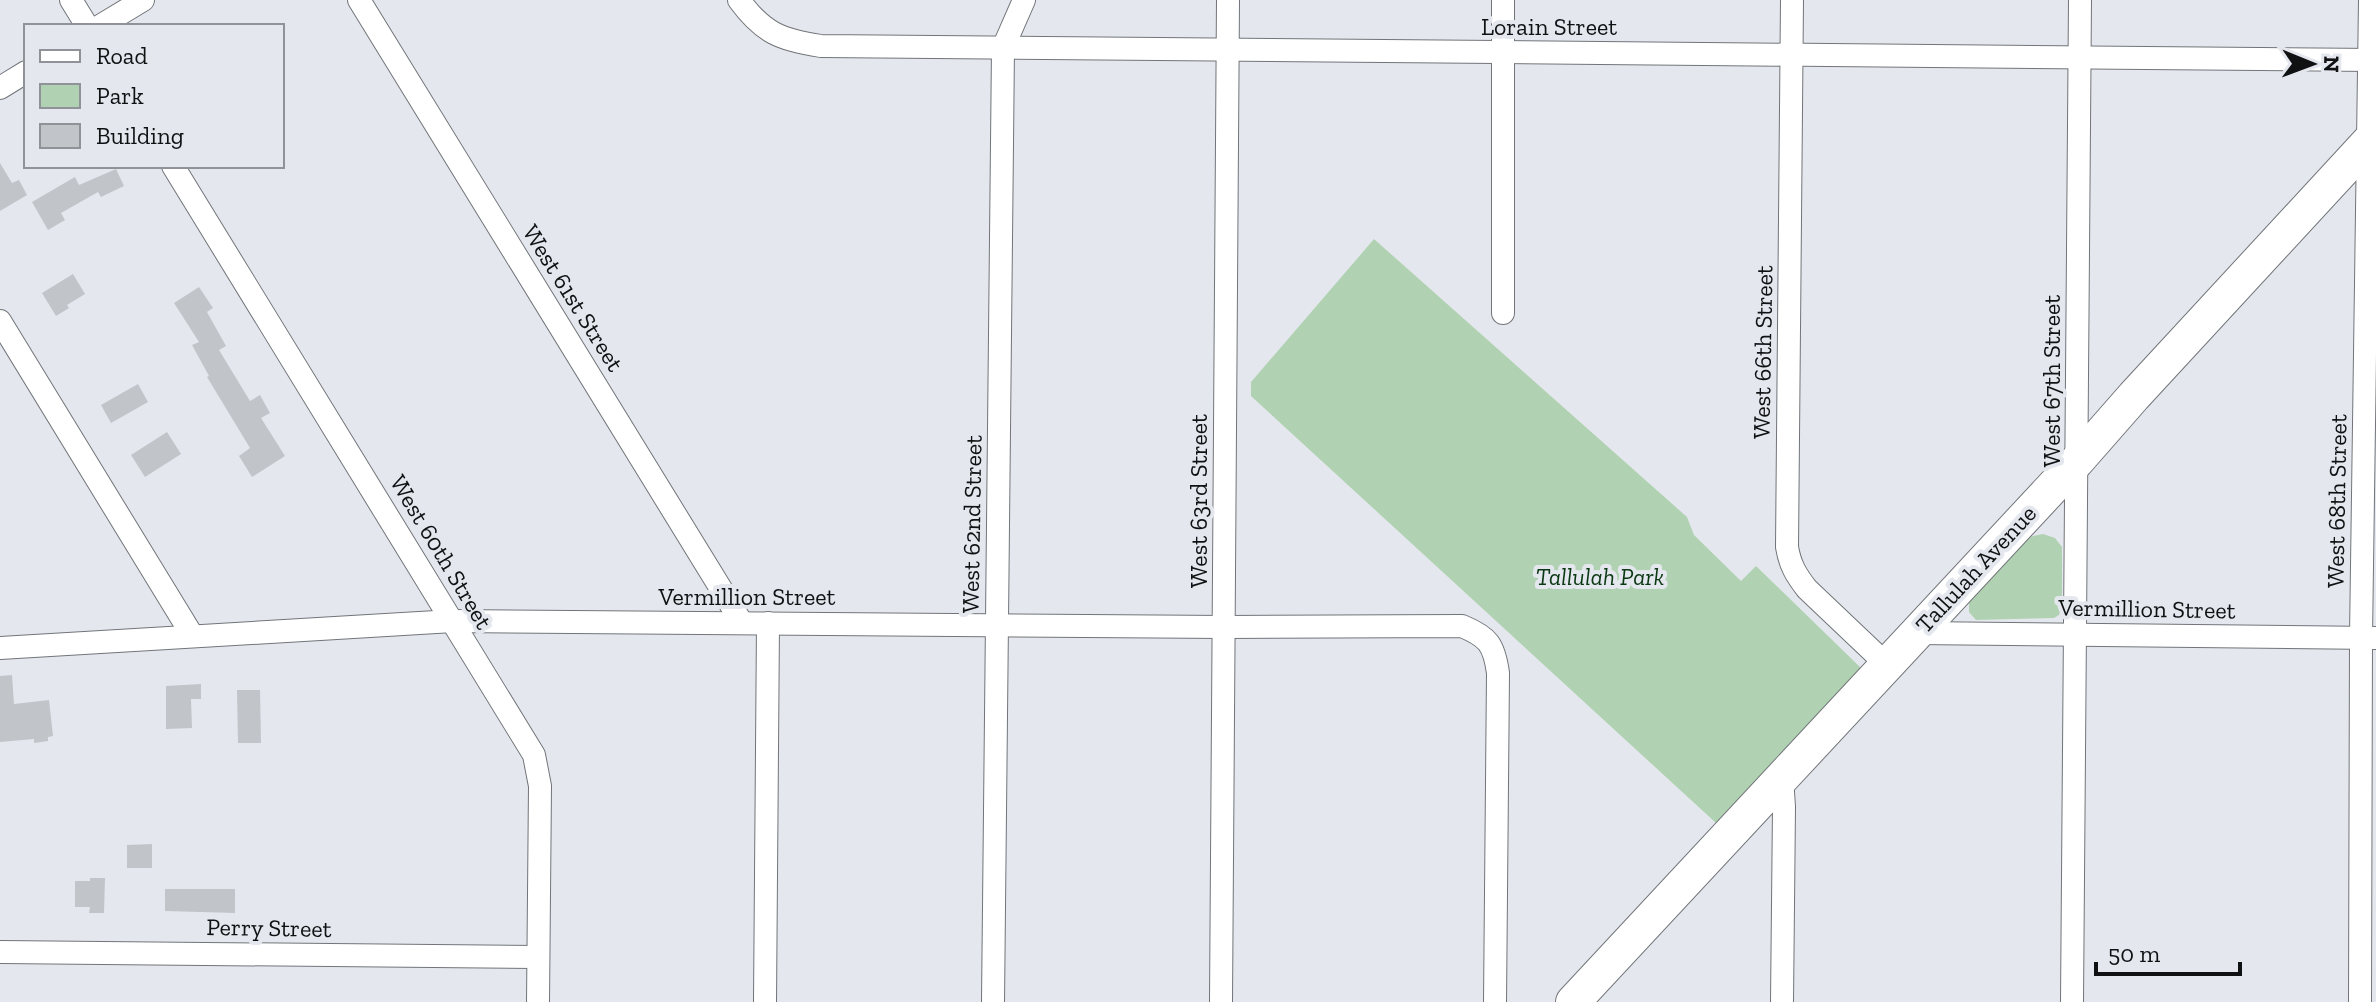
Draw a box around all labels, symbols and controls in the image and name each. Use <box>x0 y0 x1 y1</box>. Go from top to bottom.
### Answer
street label: Lorain Street <box>1481 12 1617 41</box>
legend <box>24 24 284 168</box>
north arrow <box>2272 24 2352 104</box>
text: Road <box>96 41 148 70</box>
text: N <box>2318 56 2345 73</box>
text: Park <box>96 81 144 110</box>
text: Building <box>96 121 184 150</box>
street label: West 61st Street <box>517 219 630 377</box>
street label: West 66th Street <box>1746 265 1779 439</box>
street label: West 67th Street <box>2037 295 2066 467</box>
street label: West 63rd Street <box>1184 414 1213 588</box>
street label: West 68th Street <box>2320 414 2353 588</box>
street label: West 62nd Street <box>955 435 988 613</box>
street label: West 60th Street <box>384 469 499 634</box>
street label: Tallulah Avenue <box>1909 499 2042 639</box>
park label: Tallulah Park <box>1536 562 1665 591</box>
street label: Vermillion Street <box>658 582 836 611</box>
street label: Vermillion Street <box>2057 592 2236 625</box>
street label: Perry Street <box>206 912 332 943</box>
scale bar <box>2096 926 2240 976</box>
text: 50 m <box>2108 939 2161 968</box>

